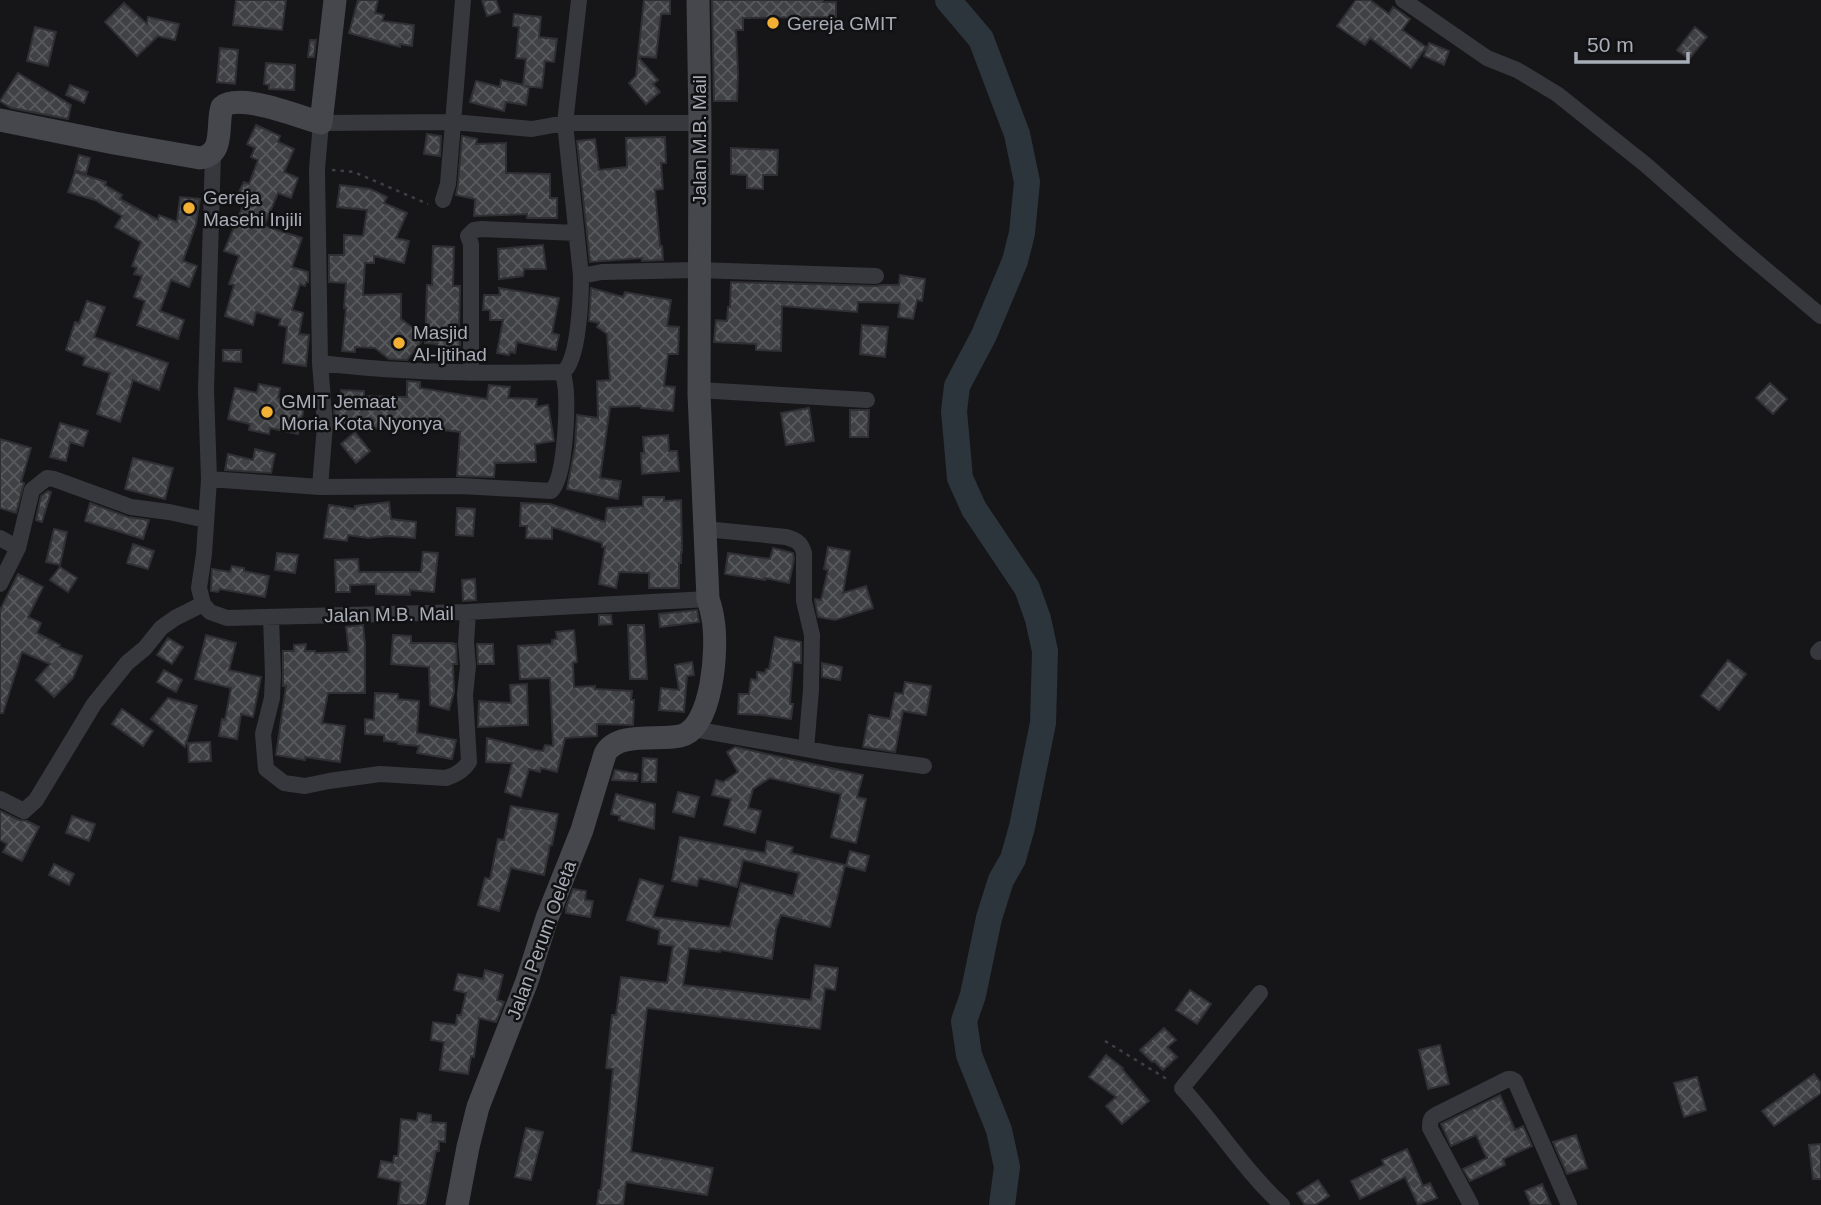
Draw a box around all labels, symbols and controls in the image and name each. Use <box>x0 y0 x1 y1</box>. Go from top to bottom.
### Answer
place label: Gereja GMIT <box>787 13 897 34</box>
marker: Gereja GMIT <box>765 15 781 31</box>
scale bar <box>1576 21 1688 65</box>
text: 50 m <box>1587 33 1634 56</box>
street label: Jalan M.B. Mail <box>689 75 710 205</box>
place label: Gereja Masehi Injili <box>203 187 302 230</box>
marker: Gereja Masehi Injili <box>181 200 197 216</box>
place label: Masjid Al-Ijtihad <box>413 322 487 365</box>
marker: Masjid Al-Ijtihad <box>391 335 407 351</box>
place label: GMIT Jemaat Moria Kota Nyonya <box>281 391 443 434</box>
marker: GMIT Jemaat Moria Kota Nyonya <box>259 404 275 420</box>
street label: Jalan M.B. Mail <box>324 603 454 626</box>
street label: Jalan Perum Oeleta <box>503 857 580 1023</box>

